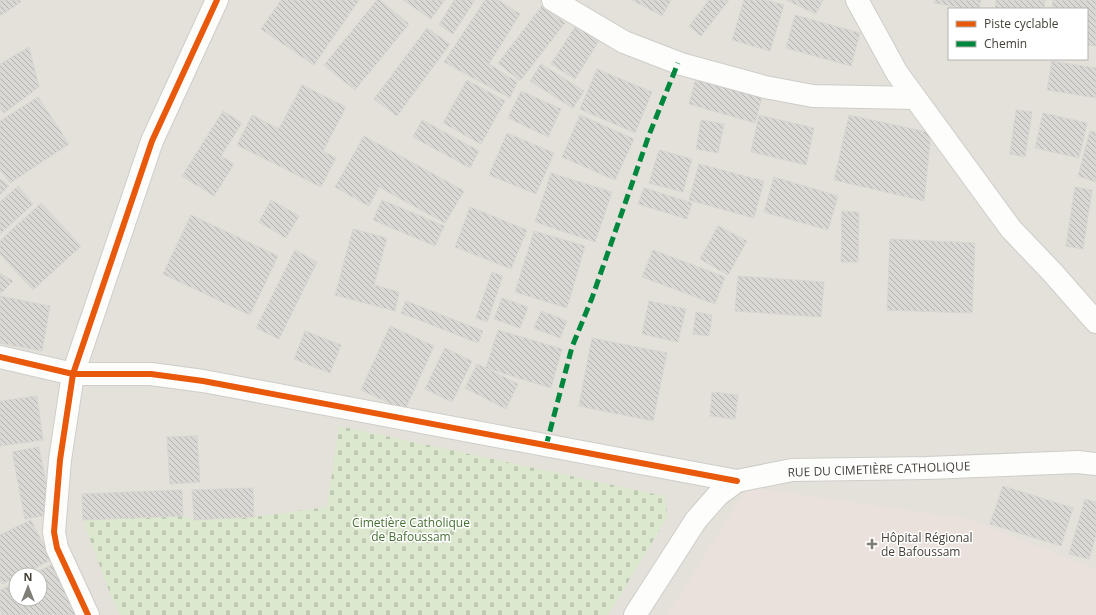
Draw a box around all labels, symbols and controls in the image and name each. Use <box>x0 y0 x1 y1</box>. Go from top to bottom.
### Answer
legend <box>948 8 1088 60</box>
text: Piste cyclable <box>984 15 1059 32</box>
text: Chemin <box>984 35 1027 52</box>
street label: RUE DU CIMETIÈRE CATHOLIQUE <box>787 457 971 481</box>
park label: Cimetière Catholique de Bafoussam <box>352 514 470 545</box>
place label: Hôpital Régional de Bafoussam <box>881 529 973 560</box>
marker: Hôpital Régional de Bafoussam <box>866 538 878 550</box>
north arrow <box>8 567 48 607</box>
text: N <box>24 569 32 584</box>

